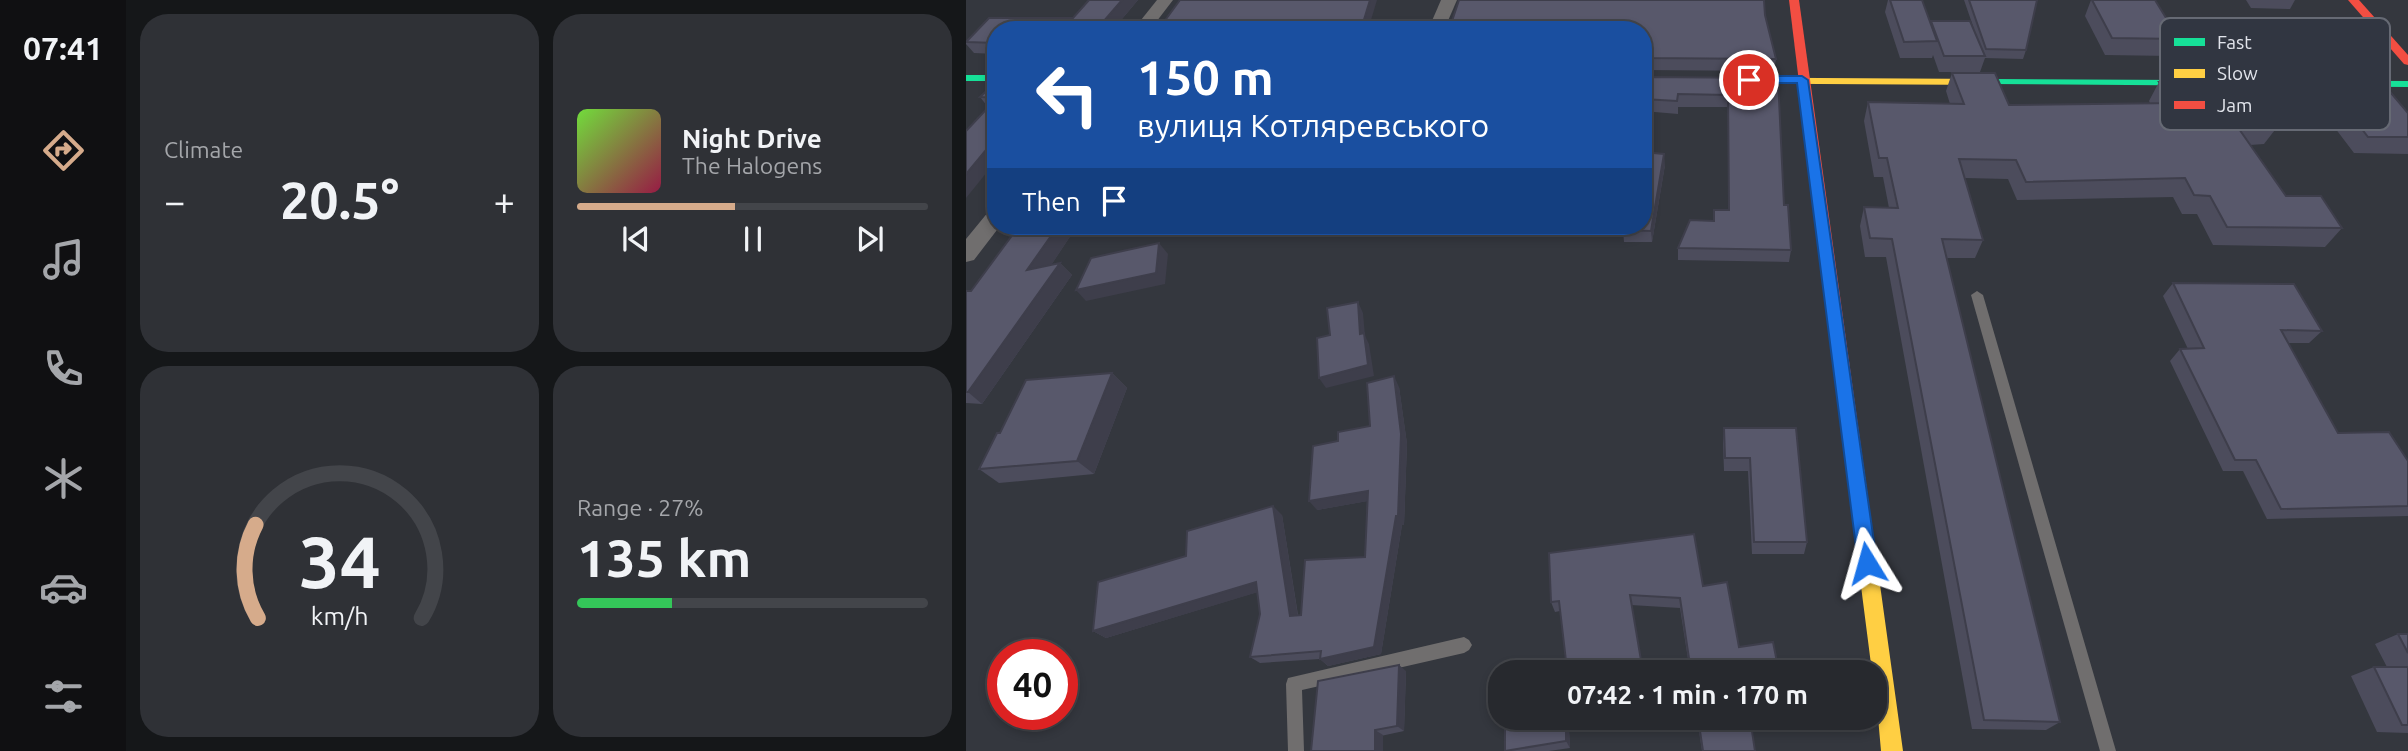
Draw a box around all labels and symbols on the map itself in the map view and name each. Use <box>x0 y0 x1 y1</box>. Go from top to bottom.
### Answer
legend <box>2160 18 2390 130</box>
text: Fast <box>2217 31 2252 53</box>
pin <box>1719 50 1779 110</box>
text: Slow <box>2217 62 2258 84</box>
text: Jam <box>2217 94 2253 116</box>
position arrow <box>1830 526 1904 600</box>
speed limit sign: 40 <box>987 639 1078 730</box>

